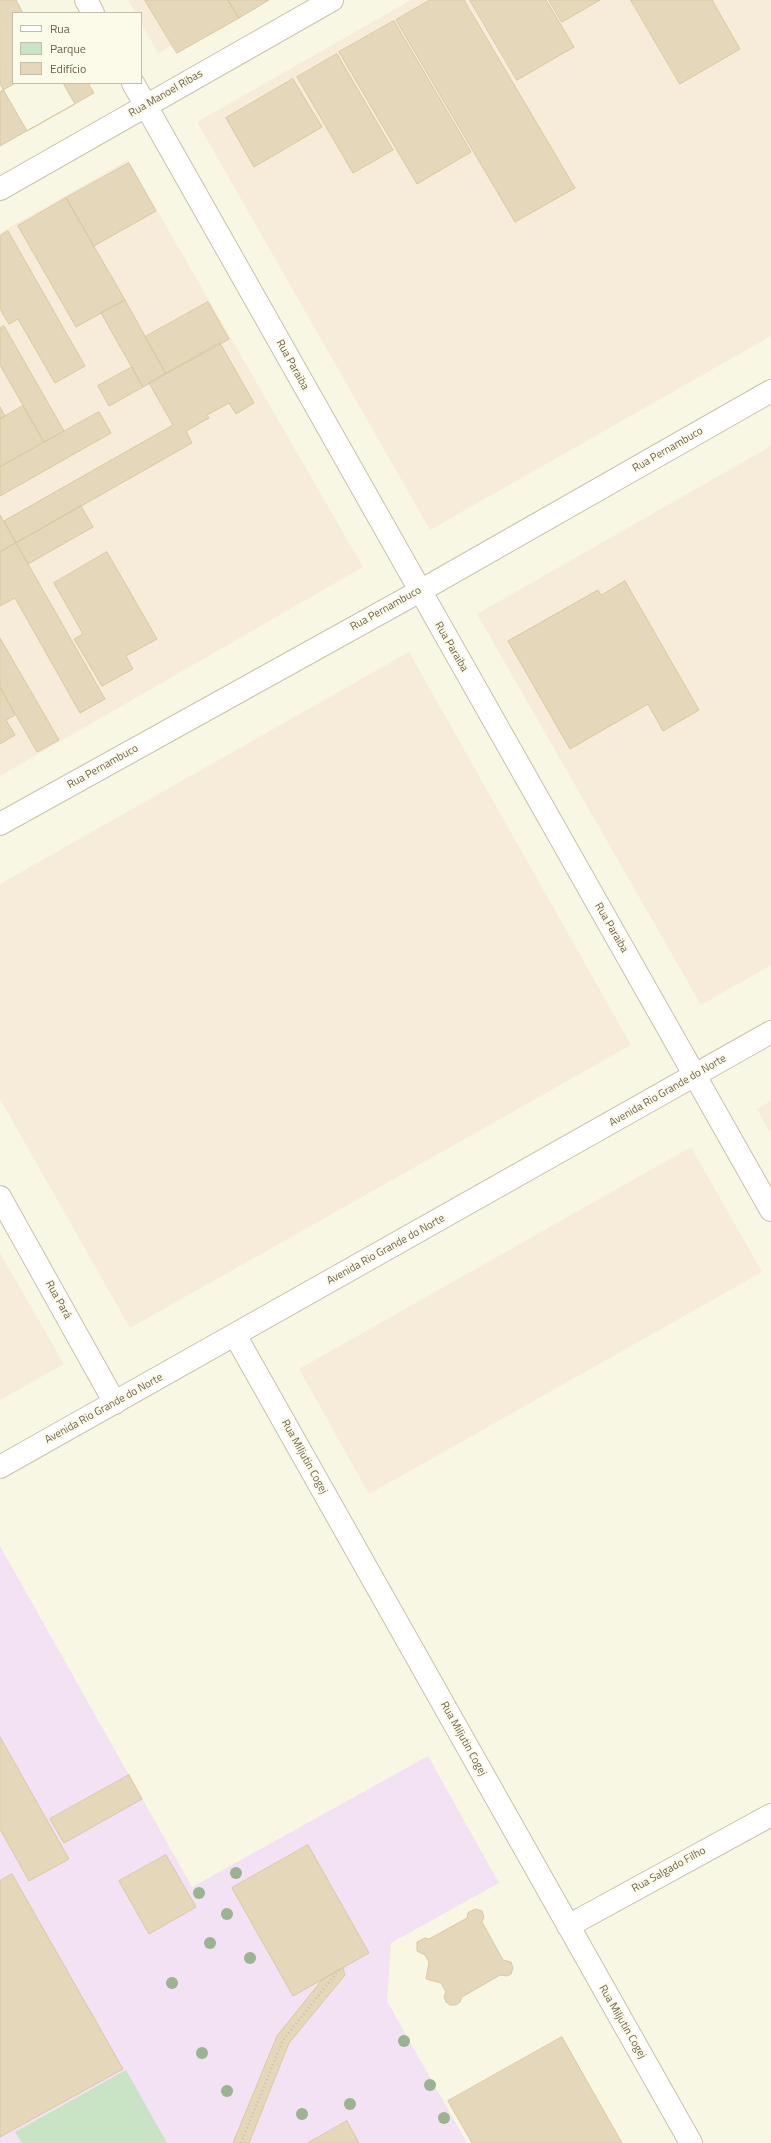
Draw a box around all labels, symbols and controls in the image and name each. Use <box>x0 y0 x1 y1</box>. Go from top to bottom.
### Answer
legend <box>12 12 142 84</box>
text: Rua <box>50 19 70 38</box>
text: Parque <box>50 39 86 58</box>
text: Edifício <box>50 59 86 78</box>
street label: Rua Manoel Ribas <box>127 68 205 120</box>
street label: Rua Paraiba <box>273 338 311 392</box>
street label: Rua Pernambuco <box>630 425 706 475</box>
street label: Rua Pernambuco <box>348 584 424 634</box>
street label: Rua Paraiba <box>431 620 471 674</box>
street label: Rua Pernambuco <box>65 742 141 792</box>
street label: Rua Paraiba <box>591 901 631 955</box>
street label: Avenida Rio Grande do Norte <box>607 1052 729 1130</box>
street label: Avenida Rio Grande do Norte <box>325 1212 447 1288</box>
street label: Rua Pará <box>42 1279 74 1321</box>
street label: Avenida Rio Grande do Norte <box>43 1371 165 1447</box>
street label: Rua Miljutin Cogej <box>278 1418 330 1496</box>
street label: Rua Miljutin Cogej <box>437 1700 489 1778</box>
street label: Rua Salgado Filho <box>630 1844 708 1896</box>
street label: Rua Miljutin Cogej <box>596 1983 648 2061</box>

